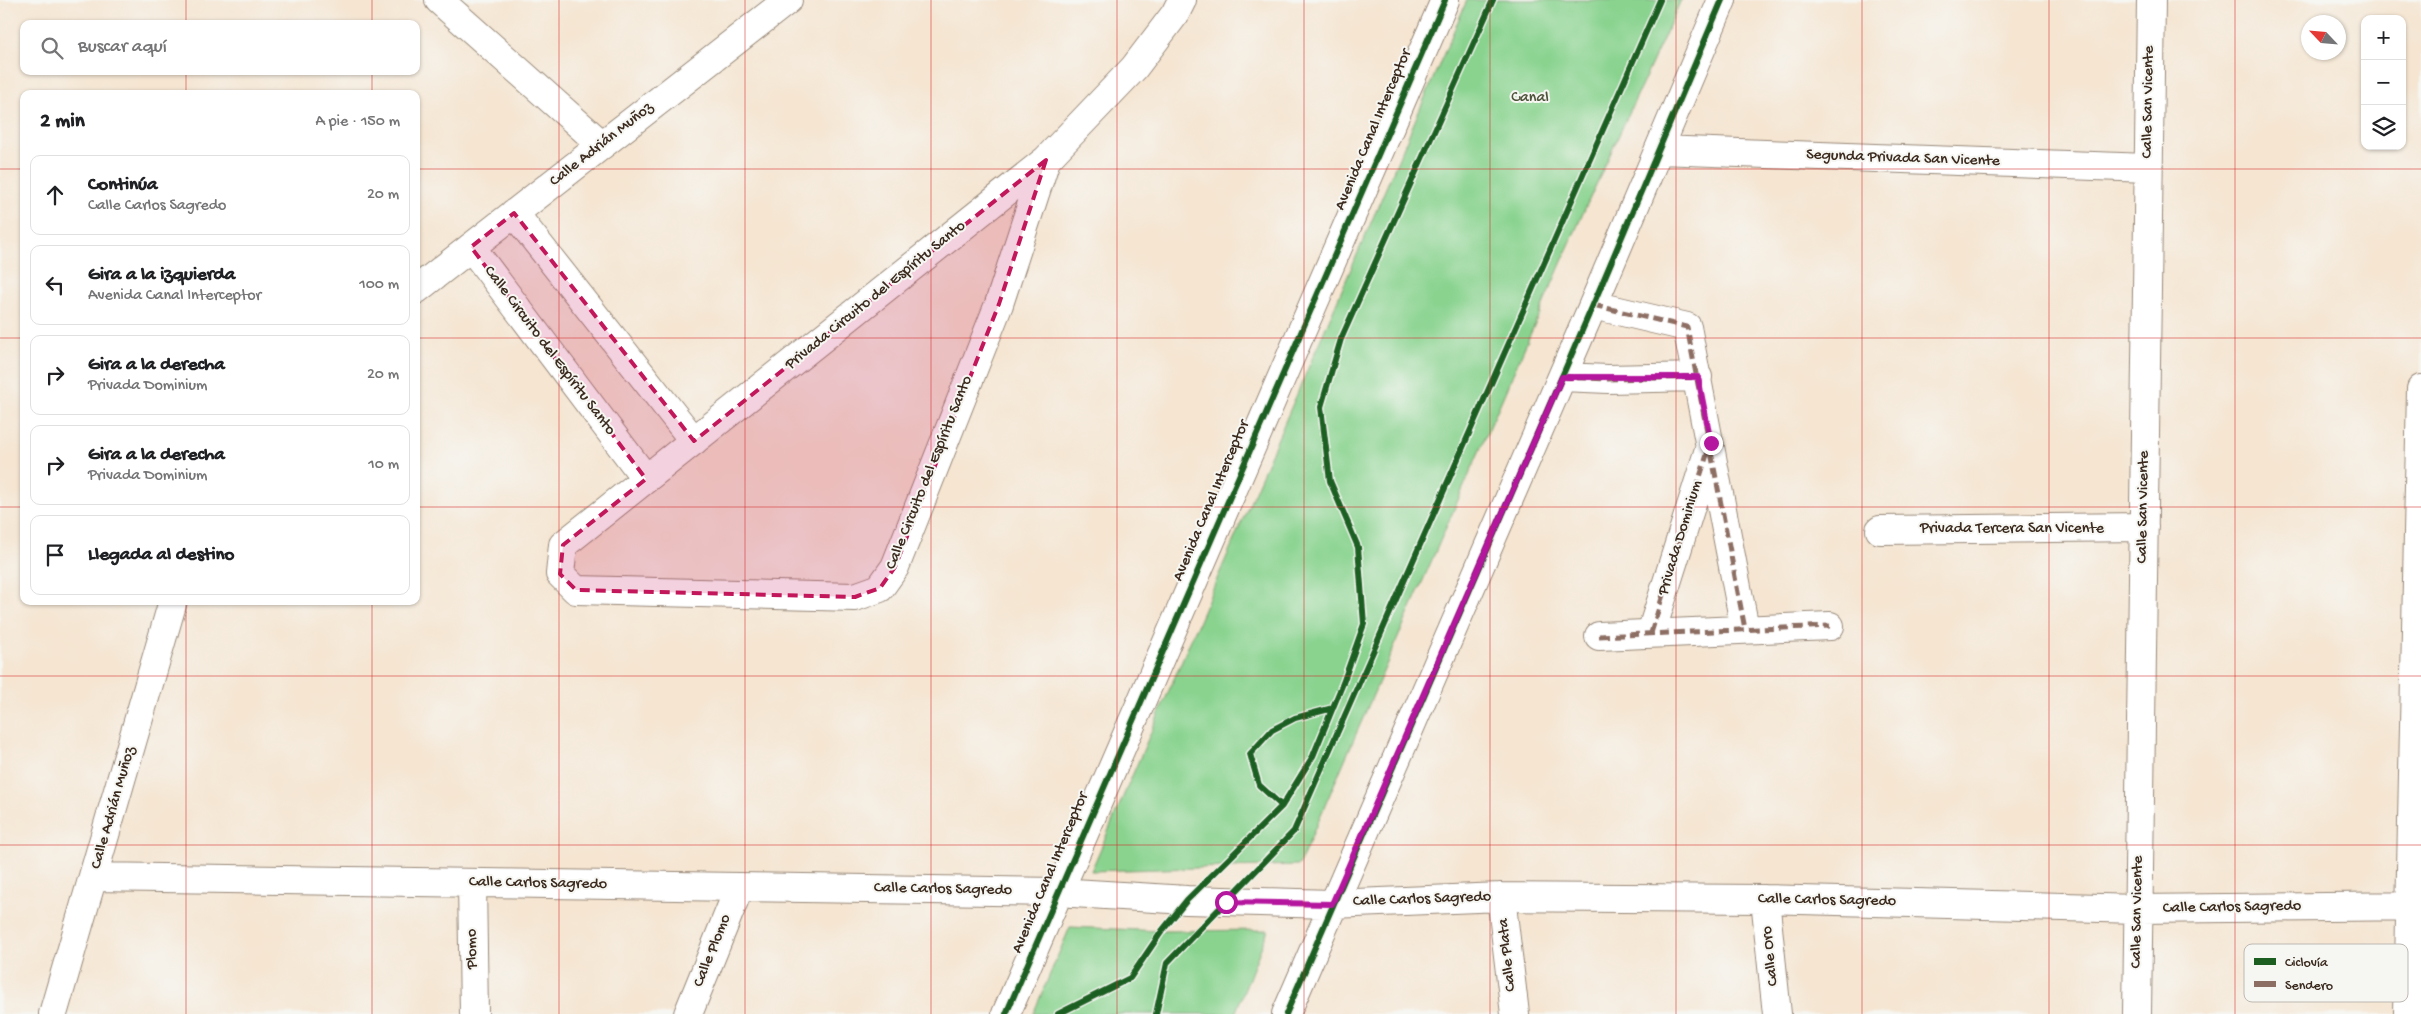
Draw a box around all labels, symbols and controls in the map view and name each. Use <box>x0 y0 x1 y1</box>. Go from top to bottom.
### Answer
north arrow <box>2301 15 2346 60</box>
map controls <box>2361 15 2406 150</box>
button: + <box>2361 15 2406 60</box>
search box <box>20 20 420 75</box>
icon: search <box>38 34 66 62</box>
text: Buscar aquí <box>78 36 167 59</box>
street label: Avenida Canal Interceptor <box>1331 45 1417 213</box>
street label: Calle San Vicente <box>2139 45 2159 159</box>
button: − <box>2361 60 2406 105</box>
park label: Canal <box>1511 89 1549 108</box>
street label: Calle Adrián Muñoz <box>546 98 658 191</box>
button: layers <box>2361 105 2406 150</box>
text: 2 min <box>40 110 85 135</box>
text: A pie · 150 m <box>315 113 400 132</box>
street label: Segunda Privada San Vicente <box>1806 146 2001 172</box>
text: Continúa <box>88 174 158 197</box>
icon: ahead <box>41 181 69 209</box>
text: 20 m <box>367 186 399 205</box>
text: Calle Carlos Sagredo <box>88 197 226 216</box>
street label: Privada Circuito del Espíritu Santo <box>781 217 970 375</box>
street label: Calle Circuito del Espíritu Santo <box>479 262 619 440</box>
text: Gira a la izquierda <box>88 264 235 287</box>
icon: left <box>41 271 69 299</box>
text: 100 m <box>359 276 399 295</box>
text: Avenida Canal Interceptor <box>88 287 261 306</box>
text: Gira a la derecha <box>88 354 225 377</box>
icon: right <box>41 361 69 389</box>
text: 20 m <box>367 366 399 385</box>
street label: Calle Circuito del Espíritu Santo <box>882 373 978 573</box>
text: Privada Dominium <box>88 377 207 396</box>
street label: Avenida Canal Interceptor <box>1169 416 1255 584</box>
route end <box>1700 432 1723 455</box>
text: Gira a la derecha <box>88 444 225 467</box>
street label: Calle San Vicente <box>2134 450 2154 564</box>
icon: right <box>41 451 69 479</box>
text: 10 m <box>368 456 399 475</box>
text: Privada Dominium <box>88 467 207 486</box>
street label: Privada Dominium <box>1654 478 1708 599</box>
street label: Privada Tercera San Vicente <box>1919 520 2105 539</box>
icon: arrive <box>41 541 69 569</box>
text: Llegada al destino <box>88 544 234 567</box>
street label: Calle Adrián Muñoz <box>87 744 141 871</box>
street label: Avenida Canal Interceptor <box>1008 788 1094 956</box>
street label: Calle San Vicente <box>2128 855 2148 969</box>
street label: Calle Carlos Sagredo <box>469 873 607 895</box>
street label: Calle Carlos Sagredo <box>874 879 1012 901</box>
street label: Calle Carlos Sagredo <box>1353 888 1491 912</box>
street label: Calle Carlos Sagredo <box>1758 890 1896 912</box>
route start <box>1215 891 1238 914</box>
street label: Calle Carlos Sagredo <box>2163 897 2301 919</box>
street label: Calle Plomo <box>690 912 736 990</box>
street label: Calle Plata <box>1495 916 1521 992</box>
street label: Calle Oro <box>1758 925 1784 987</box>
street label: Plomo <box>463 929 483 970</box>
legend <box>2244 944 2408 1002</box>
text: Ciclovía <box>2285 955 2329 972</box>
text: Sendero <box>2285 978 2333 995</box>

